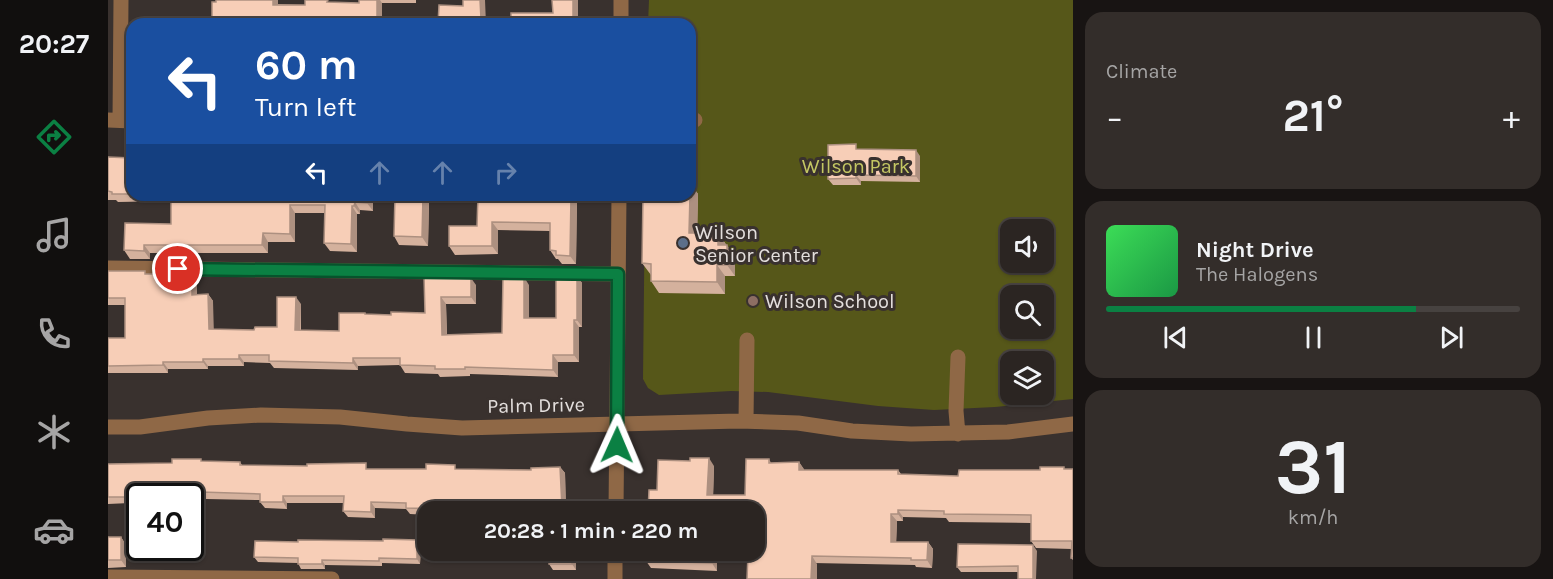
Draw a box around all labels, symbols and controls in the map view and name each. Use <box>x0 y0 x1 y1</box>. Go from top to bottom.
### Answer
text: 20:27 <box>19 28 89 60</box>
text: 60 m <box>255 40 358 90</box>
icon: left <box>156 42 234 120</box>
text: Climate <box>1106 60 1177 83</box>
text: 21° <box>1283 90 1343 142</box>
text: Turn left <box>255 91 356 123</box>
text: − <box>1106 98 1123 136</box>
text: + <box>1503 98 1520 136</box>
icon: directions <box>33 116 75 158</box>
park label: Wilson Park <box>802 155 910 178</box>
icon: left <box>300 156 333 189</box>
icon: ahead <box>363 156 396 189</box>
icon: ahead <box>426 156 459 189</box>
icon: right <box>489 156 522 189</box>
icon: music <box>33 214 75 256</box>
map controls <box>1000 219 1054 405</box>
button: sound <box>1000 219 1054 273</box>
place label: Wilson Senior Center <box>695 221 819 267</box>
marker: Wilson Senior Center <box>676 236 690 250</box>
text: Night Drive <box>1196 237 1314 263</box>
pin <box>152 243 203 294</box>
icon: arrive <box>161 252 194 285</box>
text: The Halogens <box>1196 263 1318 286</box>
button: search <box>1000 285 1054 339</box>
place label: Wilson School <box>765 290 895 313</box>
marker: Wilson School <box>746 294 760 308</box>
icon: phone <box>33 313 75 355</box>
icon: previous <box>1159 321 1192 354</box>
icon: pause <box>1297 321 1330 354</box>
icon: next <box>1435 321 1468 354</box>
button: layers <box>1000 351 1054 405</box>
street label: Palm Drive <box>487 393 585 418</box>
icon: climate <box>33 411 75 453</box>
position arrow <box>585 413 649 477</box>
text: 31 <box>1275 421 1351 513</box>
speed limit sign: 40 <box>126 483 204 561</box>
text: km/h <box>1288 506 1338 529</box>
icon: car <box>33 509 75 551</box>
text: 20:28 · 1 min · 220 m <box>484 518 698 544</box>

